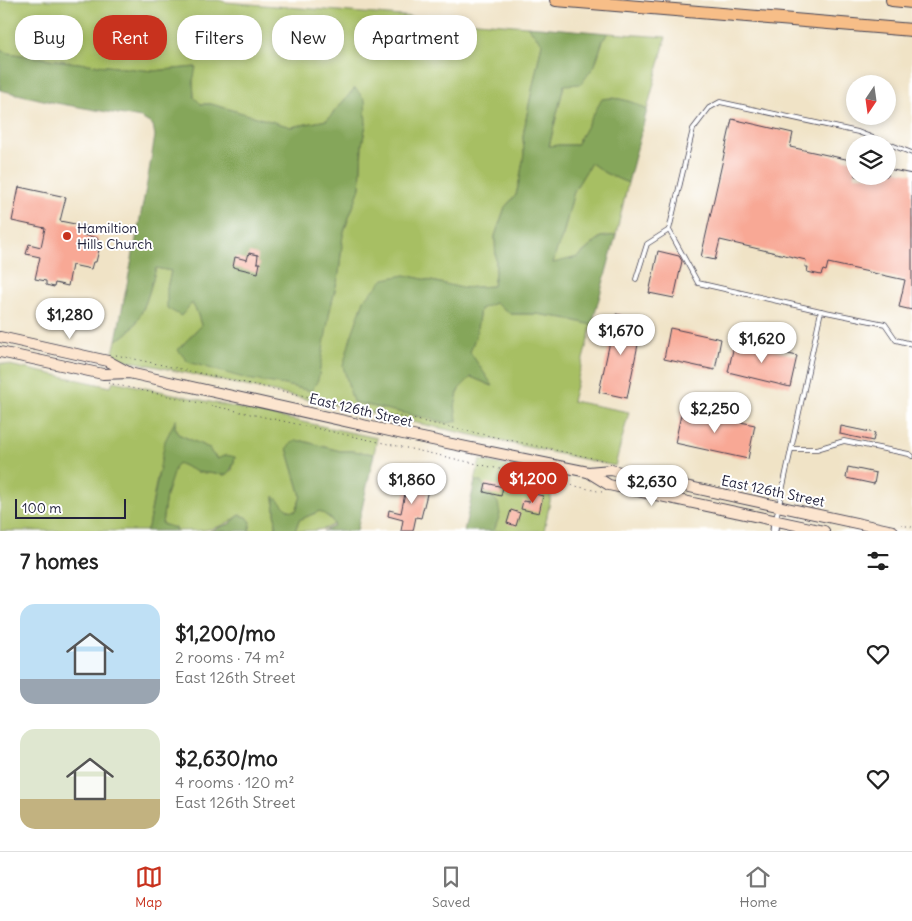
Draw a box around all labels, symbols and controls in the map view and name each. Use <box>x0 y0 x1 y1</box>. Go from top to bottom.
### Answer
chip: Buy <box>15 15 83 60</box>
chip: Rent <box>93 15 167 60</box>
chip: Filters <box>177 15 262 60</box>
chip: New <box>272 15 344 60</box>
chip: Apartment <box>354 15 477 60</box>
north arrow <box>846 75 896 125</box>
map controls <box>846 75 896 185</box>
button: layers <box>846 135 896 185</box>
place label: Hamiltion Hills Church <box>77 219 152 253</box>
marker: Hamiltion Hills Church <box>61 230 73 242</box>
pin: $1,280 <box>29 298 111 340</box>
text: $1,280 <box>47 304 93 324</box>
pin: $1,670 <box>580 314 662 356</box>
text: $1,670 <box>598 320 644 340</box>
pin: $1,620 <box>721 322 803 364</box>
text: $1,620 <box>739 328 785 348</box>
street label: East 126th Street <box>308 389 415 431</box>
pin: $2,250 <box>674 392 756 434</box>
text: $2,250 <box>690 398 740 418</box>
pin: $1,860 <box>371 462 453 505</box>
pin: $1,200 <box>492 462 574 504</box>
pin: $2,630 <box>611 464 693 507</box>
text: $1,200 <box>509 468 557 488</box>
text: $1,860 <box>388 469 436 489</box>
text: $2,630 <box>627 471 677 491</box>
street label: East 126th Street <box>720 471 827 511</box>
scale bar <box>15 496 126 519</box>
text: 100 m <box>22 499 62 517</box>
icon: filters <box>864 547 892 575</box>
text: 7 homes <box>20 548 99 575</box>
text: $1,200/mo <box>175 620 276 647</box>
icon: home <box>60 624 120 684</box>
icon: heart <box>864 640 892 668</box>
text: 2 rooms · 74 m² <box>175 647 285 667</box>
text: East 126th Street <box>175 667 295 687</box>
text: $2,630/mo <box>175 745 278 772</box>
icon: home <box>60 749 120 809</box>
icon: heart <box>864 765 892 793</box>
text: 4 rooms · 120 m² <box>175 772 294 792</box>
text: East 126th Street <box>175 792 295 812</box>
tab: Map <box>135 863 163 911</box>
tab: Saved <box>432 863 470 911</box>
tab: Home <box>740 863 777 911</box>

